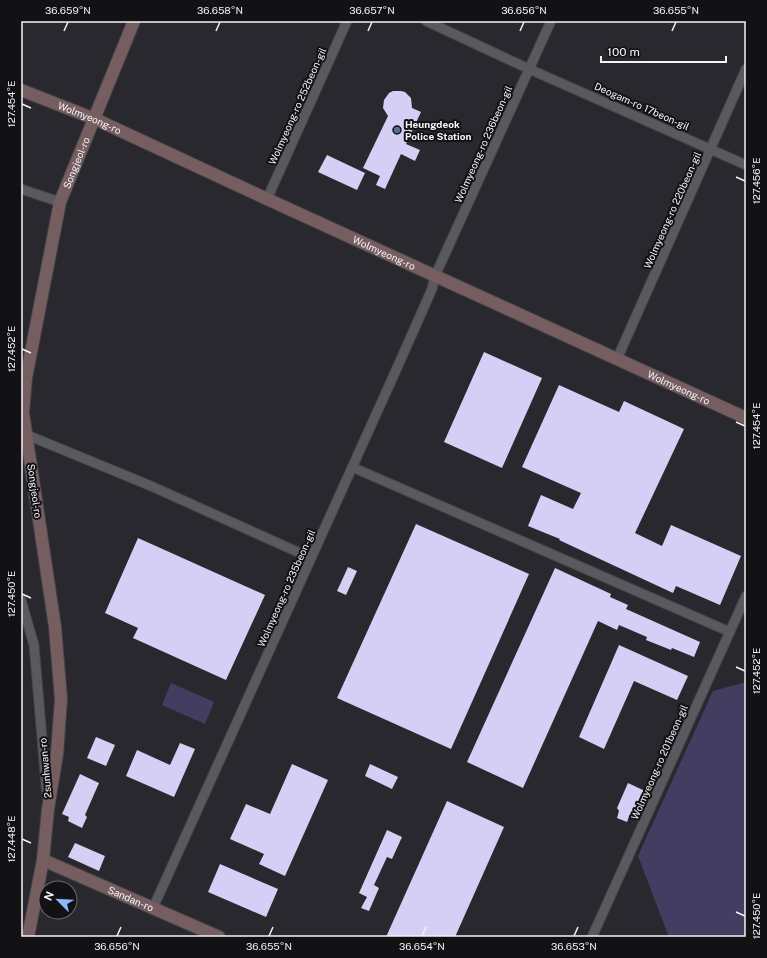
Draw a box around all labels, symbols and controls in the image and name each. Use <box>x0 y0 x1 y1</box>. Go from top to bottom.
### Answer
text: 36.659°N <box>45 4 91 16</box>
text: 36.658°N <box>197 4 243 16</box>
text: 36.657°N <box>349 4 395 16</box>
text: 36.656°N <box>501 4 547 16</box>
text: 36.655°N <box>653 4 699 16</box>
scale bar <box>601 38 726 64</box>
text: 100 m <box>607 45 640 59</box>
street label: Wolmyeong-ro 252beon-gil <box>266 46 328 166</box>
street label: Deogam-ro 17beon-gil <box>593 80 691 132</box>
text: 127.454°E <box>5 81 17 127</box>
street label: Wolmyeong-ro 236beon-gil <box>452 84 514 204</box>
street label: Wolmyeong-ro <box>56 99 124 137</box>
place label: Heungdeok Police Station <box>405 118 471 142</box>
marker: Heungdeok Police Station <box>392 125 402 135</box>
street label: Songjeol-ro <box>60 135 92 190</box>
street label: Wolmyeong-ro 220beon-gil <box>641 150 703 270</box>
text: 127.456°E <box>750 158 762 204</box>
street label: Wolmyeong-ro <box>351 233 418 272</box>
text: 127.452°E <box>5 326 17 372</box>
street label: Wolmyeong-ro <box>646 368 712 407</box>
text: 127.454°E <box>750 403 762 449</box>
street label: Songjeol-ro <box>25 463 45 519</box>
street label: Wolmyeong-ro 235beon-gil <box>255 527 317 649</box>
text: 127.450°E <box>5 571 17 617</box>
text: 127.452°E <box>750 648 762 694</box>
street label: Wolmyeong-ro 201beon-gil <box>628 703 690 821</box>
street label: 2sunhwan-ro <box>36 737 54 799</box>
text: 127.448°E <box>5 816 17 862</box>
north arrow <box>38 880 78 920</box>
street label: Sandan-ro <box>106 883 156 914</box>
text: N <box>42 890 56 902</box>
text: 127.450°E <box>750 893 762 939</box>
text: 36.656°N <box>94 940 140 952</box>
text: 36.655°N <box>246 940 292 952</box>
text: 36.654°N <box>399 940 445 952</box>
text: 36.653°N <box>551 940 597 952</box>

